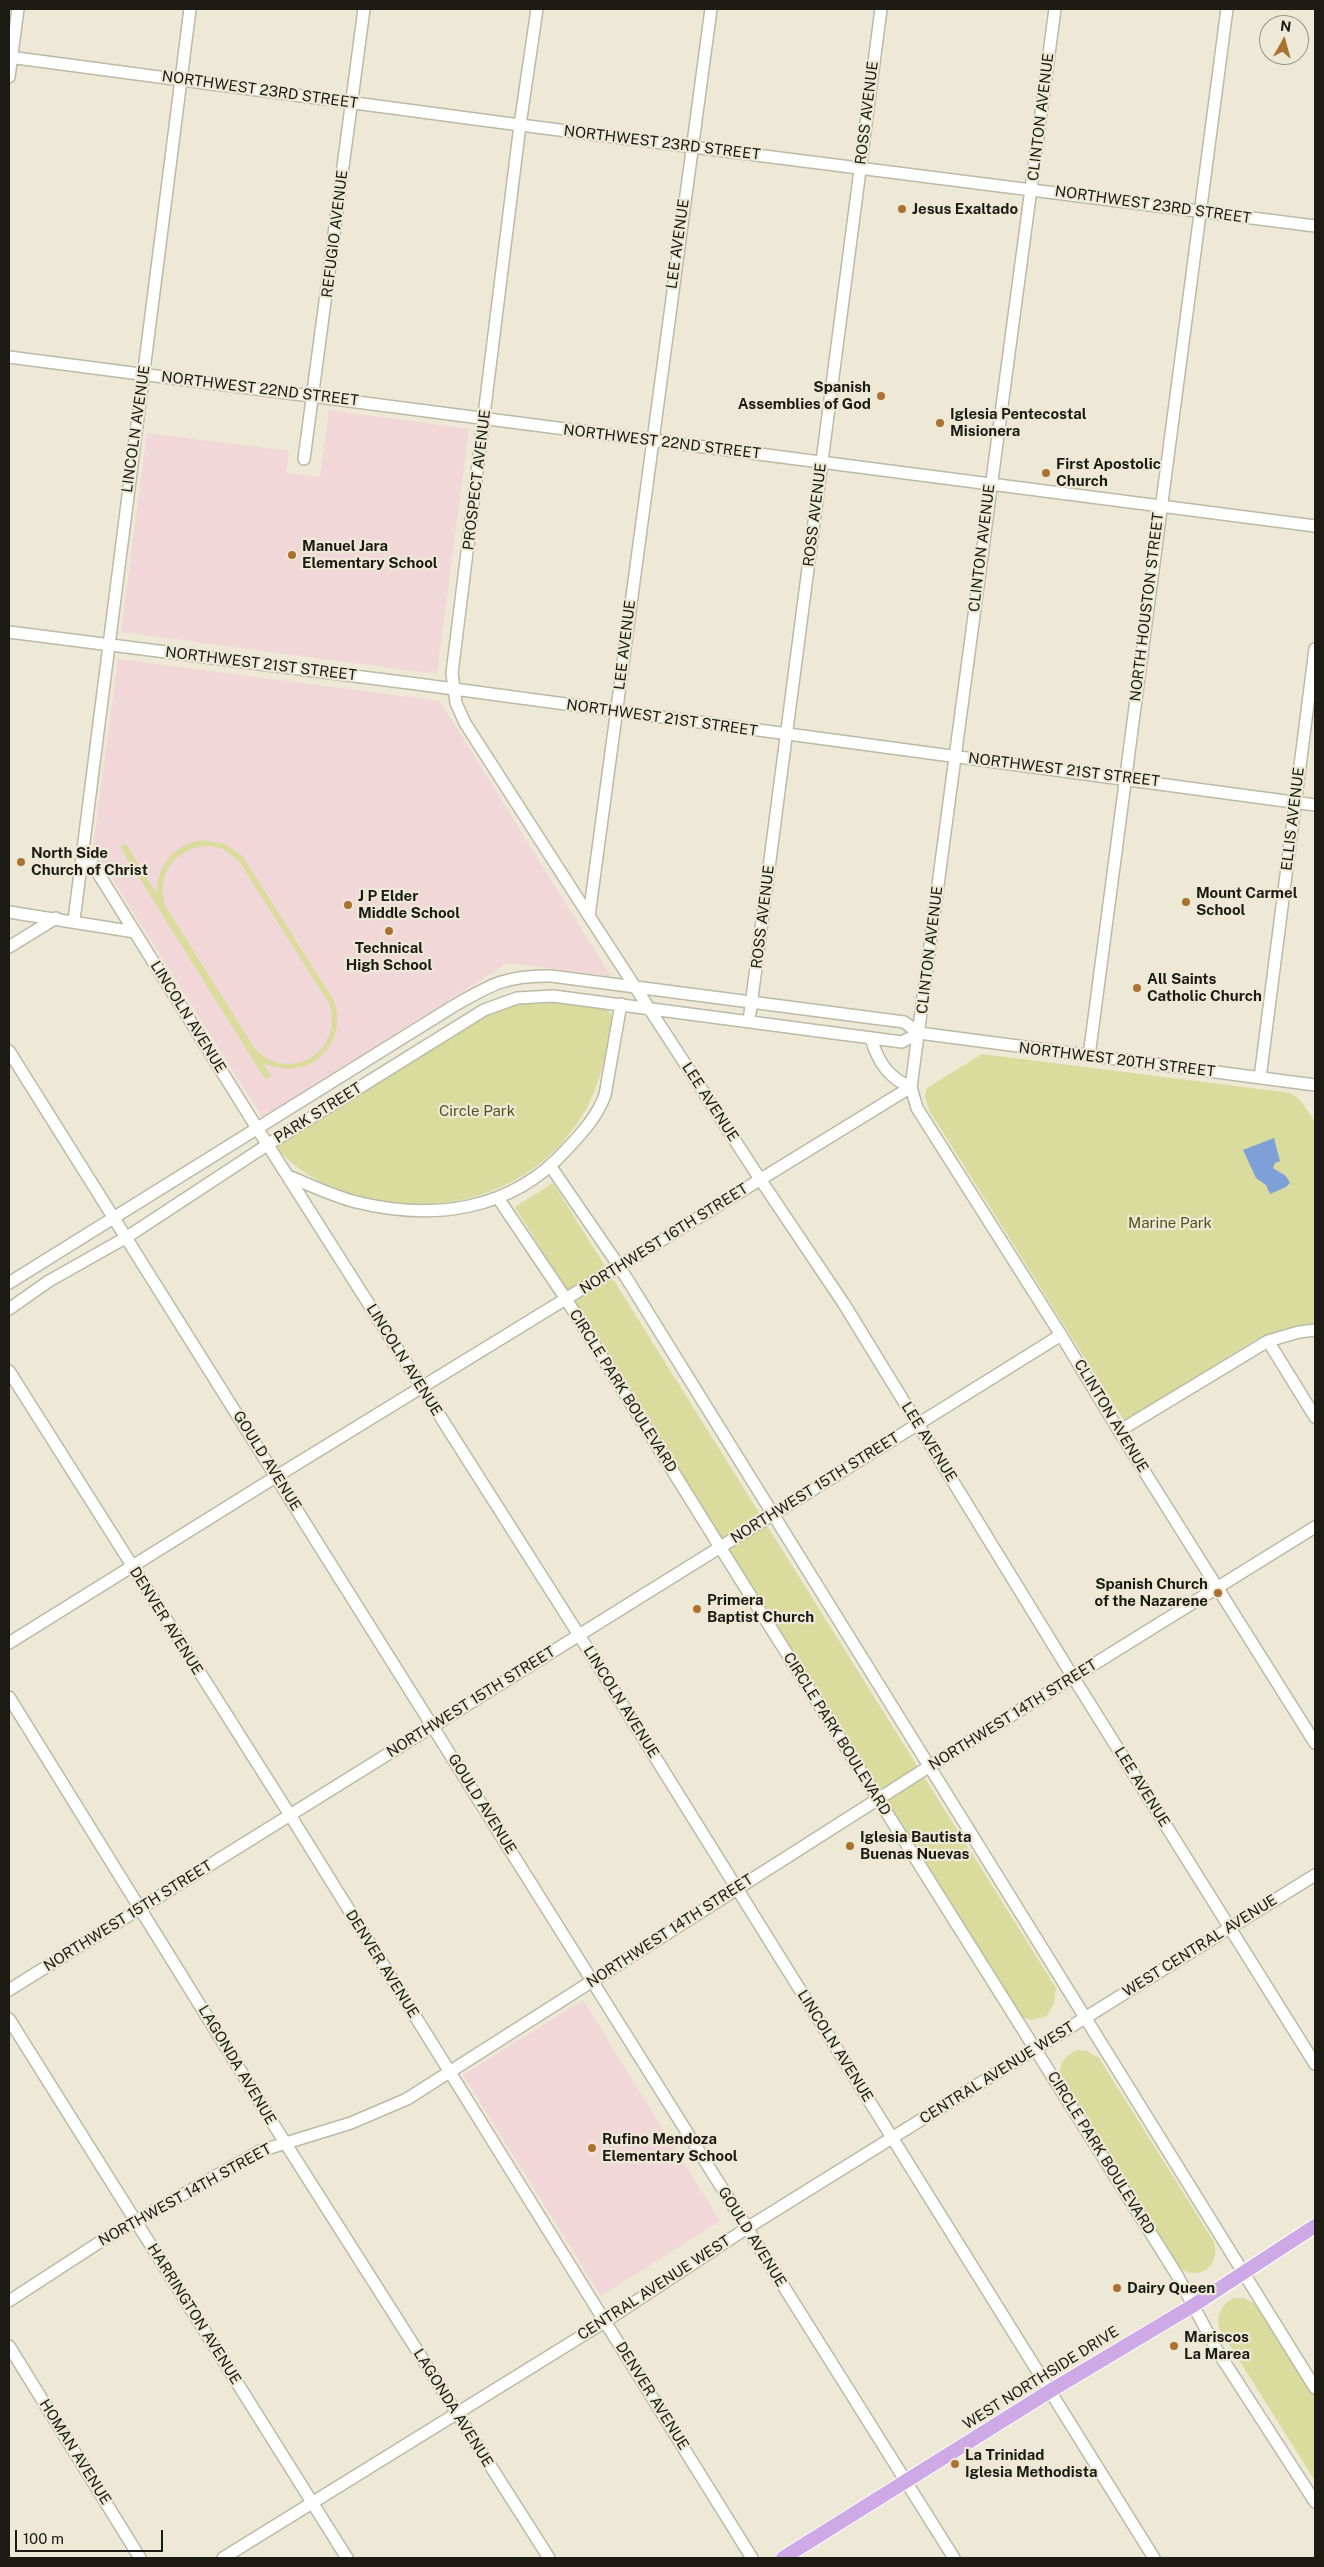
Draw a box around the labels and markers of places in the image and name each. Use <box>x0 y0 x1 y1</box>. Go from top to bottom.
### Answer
place label: Jesus Exaltado <box>912 200 1018 218</box>
marker: Jesus Exaltado <box>896 203 908 215</box>
place label: Spanish Assemblies of God <box>738 378 871 413</box>
marker: Spanish Assemblies of God <box>875 390 887 402</box>
place label: Iglesia Pentecostal Misionera <box>950 405 1087 440</box>
marker: Iglesia Pentecostal Misionera <box>934 417 946 429</box>
place label: First Apostolic Church <box>1056 455 1161 490</box>
marker: First Apostolic Church <box>1040 467 1052 479</box>
place label: Manuel Jara Elementary School <box>302 537 438 572</box>
marker: Manuel Jara Elementary School <box>286 549 298 561</box>
place label: North Side Church of Christ <box>31 844 148 879</box>
marker: North Side Church of Christ <box>15 856 27 868</box>
place label: Mount Carmel School <box>1196 884 1298 919</box>
place label: J P Elder Middle School <box>358 887 460 922</box>
marker: Mount Carmel School <box>1180 896 1192 908</box>
marker: J P Elder Middle School <box>342 899 354 911</box>
marker: Technical High School <box>383 925 395 937</box>
place label: Technical High School <box>346 939 432 974</box>
place label: All Saints Catholic Church <box>1147 970 1262 1005</box>
marker: All Saints Catholic Church <box>1131 982 1143 994</box>
place label: Spanish Church of the Nazarene <box>1094 1575 1208 1610</box>
marker: Spanish Church of the Nazarene <box>1212 1587 1224 1599</box>
place label: Primera Baptist Church <box>707 1591 814 1626</box>
marker: Primera Baptist Church <box>691 1603 703 1615</box>
place label: Iglesia Bautista Buenas Nuevas <box>860 1828 971 1863</box>
marker: Iglesia Bautista Buenas Nuevas <box>844 1840 856 1852</box>
place label: Rufino Mendoza Elementary School <box>602 2130 738 2165</box>
marker: Rufino Mendoza Elementary School <box>586 2142 598 2154</box>
place label: Dairy Queen <box>1127 2279 1215 2297</box>
marker: Dairy Queen <box>1111 2282 1123 2294</box>
place label: Mariscos La Marea <box>1184 2328 1250 2363</box>
marker: Mariscos La Marea <box>1168 2340 1180 2352</box>
place label: La Trinidad Iglesia Methodista <box>965 2446 1097 2481</box>
marker: La Trinidad Iglesia Methodista <box>949 2458 961 2470</box>

